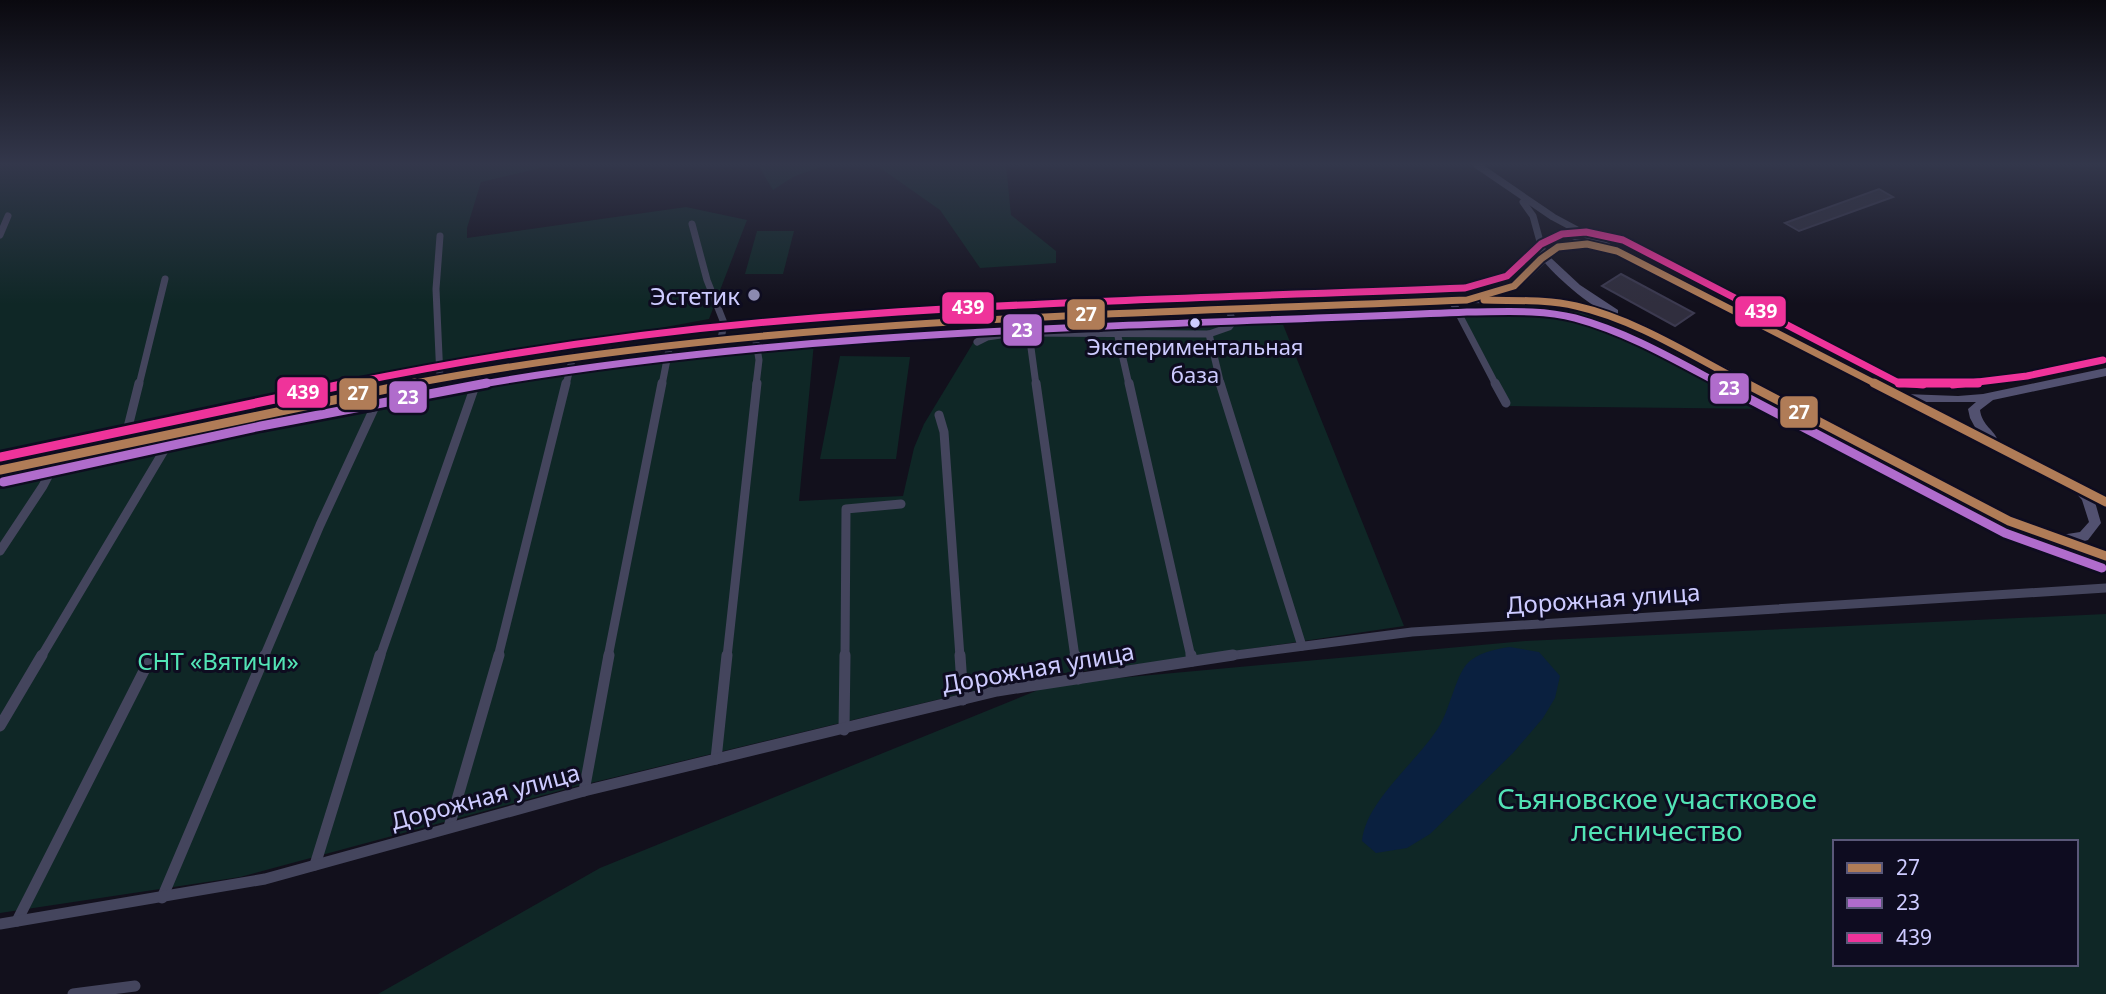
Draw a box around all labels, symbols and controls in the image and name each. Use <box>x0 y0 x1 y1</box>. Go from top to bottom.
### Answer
place label: Эстетик <box>650 279 740 312</box>
marker: Эстетик <box>746 287 762 303</box>
line badge: 439 <box>941 291 995 325</box>
text: 439 <box>952 294 984 320</box>
line badge: 439 <box>1734 295 1787 328</box>
line badge: 27 <box>1066 298 1106 331</box>
text: 439 <box>1745 298 1777 324</box>
text: 27 <box>1075 301 1097 327</box>
line badge: 23 <box>1002 313 1043 347</box>
marker: Экспериментальная база <box>1188 316 1202 330</box>
text: 23 <box>1011 317 1033 343</box>
place label: Экспериментальная база <box>1086 331 1304 389</box>
line badge: 23 <box>1709 372 1750 405</box>
text: 23 <box>1718 375 1740 401</box>
line badge: 439 <box>276 376 329 409</box>
line badge: 27 <box>338 377 378 411</box>
text: 439 <box>287 379 319 405</box>
text: 27 <box>347 380 369 406</box>
line badge: 23 <box>388 380 428 414</box>
text: 23 <box>397 384 419 410</box>
line badge: 27 <box>1779 395 1819 429</box>
text: 27 <box>1788 399 1810 425</box>
street label: Дорожная улица <box>1505 575 1701 621</box>
street label: Дорожная улица <box>939 634 1137 700</box>
park label: СНТ «Вятичи» <box>137 644 299 677</box>
street label: Дорожная улица <box>387 755 583 837</box>
park label: Съяновское участковое лесничество <box>1497 779 1817 849</box>
legend <box>1833 840 2078 966</box>
text: 27 <box>1896 853 1920 881</box>
text: 23 <box>1896 888 1920 916</box>
text: 439 <box>1896 923 1932 951</box>

